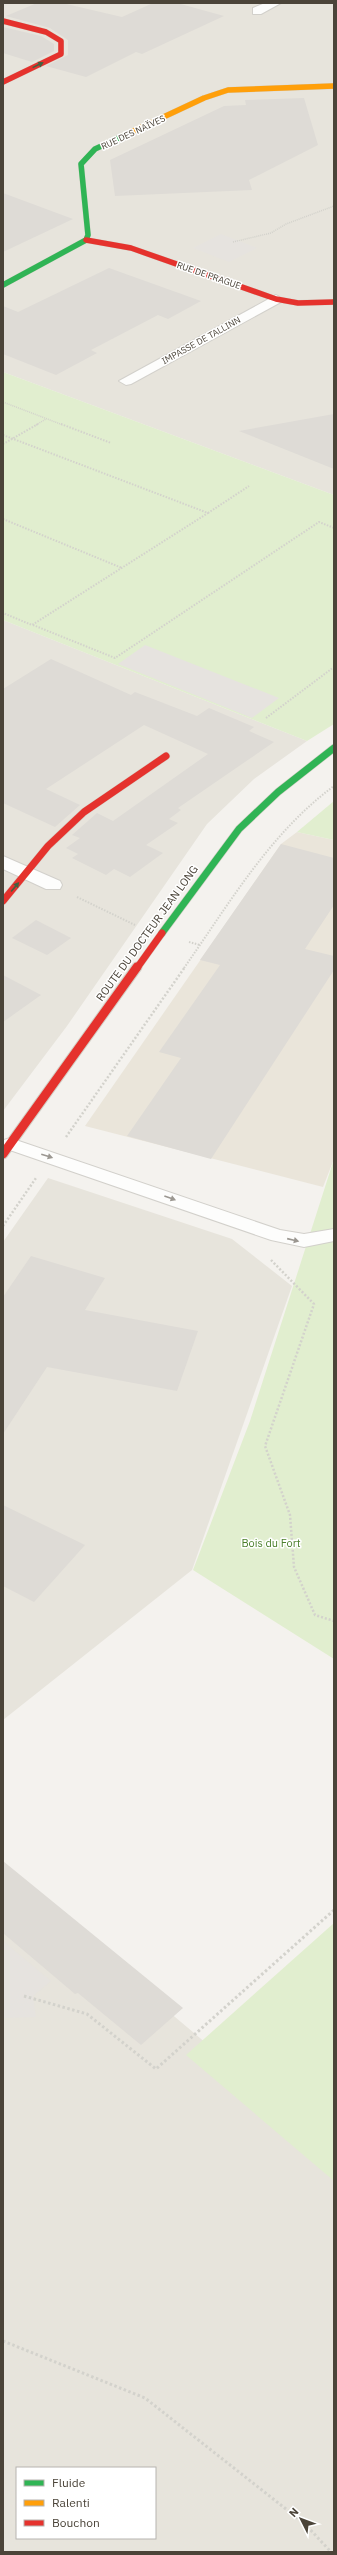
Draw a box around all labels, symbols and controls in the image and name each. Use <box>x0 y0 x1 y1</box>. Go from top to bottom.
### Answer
one-way arrow <box>32 62 44 68</box>
street label: RUE DES NAÏVES <box>99 112 167 152</box>
street label: RUE DE PRAGUE <box>176 259 242 291</box>
street label: IMPASSE DE TALLINN <box>160 314 242 366</box>
street label: ROUTE DU DOCTEUR JEAN LONG <box>93 862 201 1004</box>
one-way arrow <box>10 882 19 893</box>
one-way arrow <box>41 1153 53 1159</box>
one-way arrow <box>164 1196 176 1202</box>
one-way arrow <box>287 1237 299 1243</box>
park label: Bois du Fort <box>241 1536 301 1550</box>
legend <box>16 2467 156 2539</box>
text: Fluide <box>52 2475 86 2490</box>
text: Ralenti <box>52 2495 90 2510</box>
north arrow <box>281 2499 321 2539</box>
text: N <box>286 2505 301 2520</box>
text: Bouchon <box>52 2515 100 2530</box>

